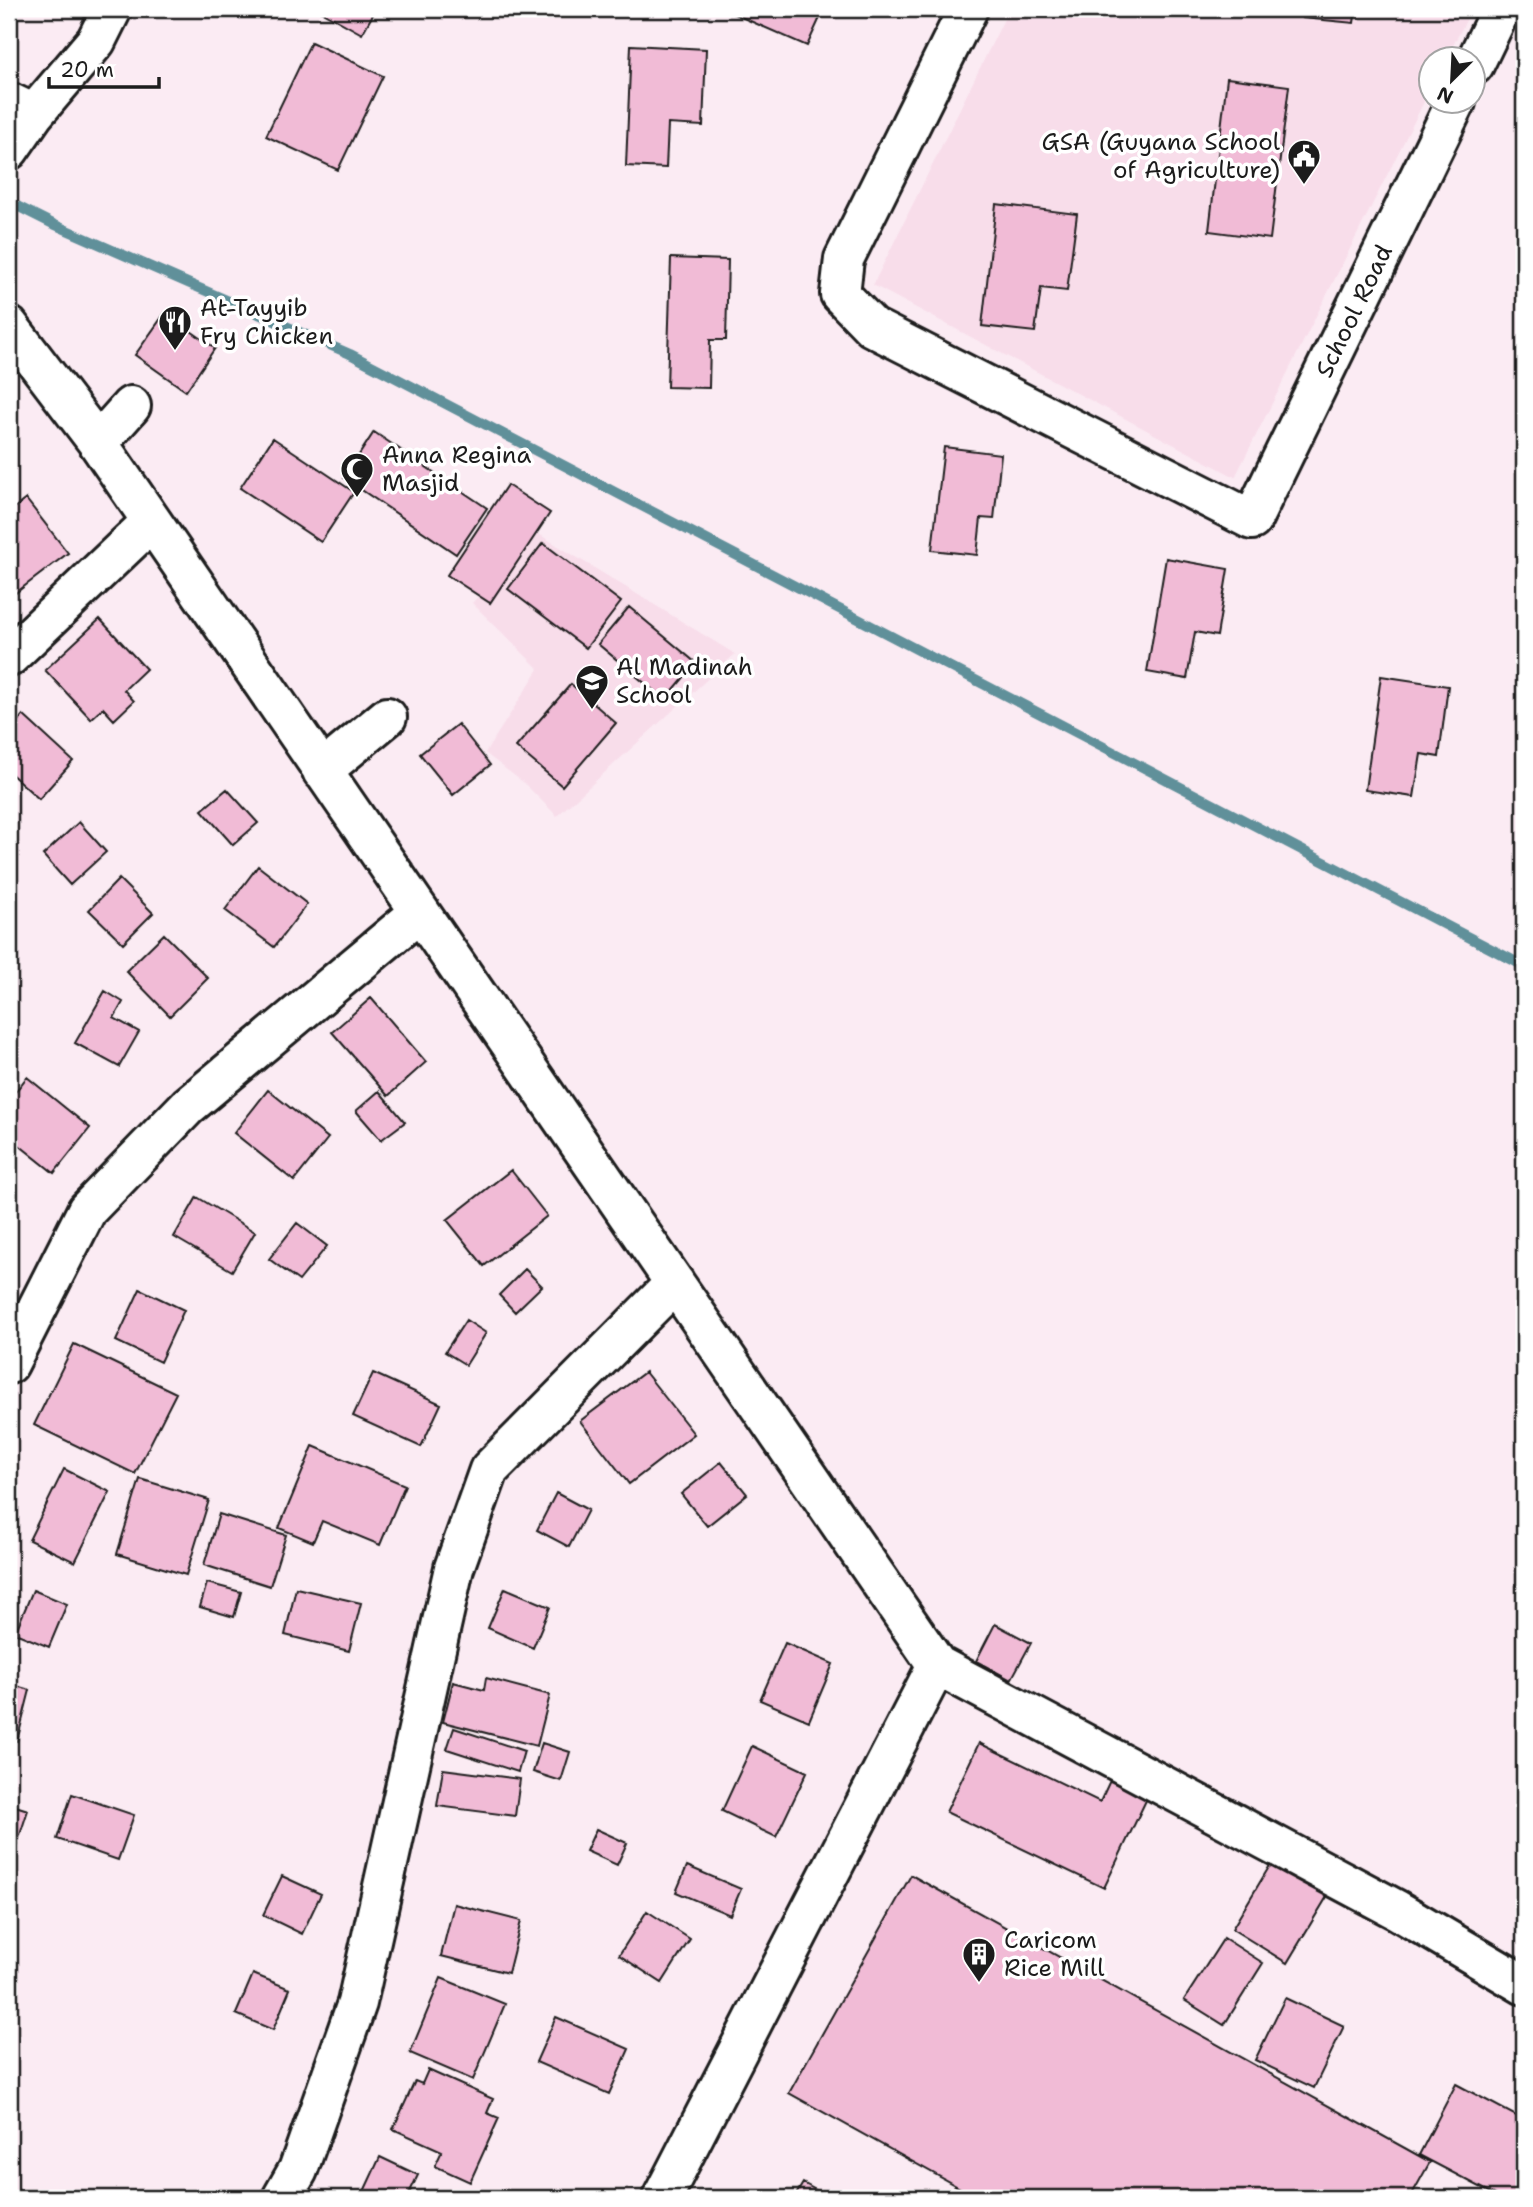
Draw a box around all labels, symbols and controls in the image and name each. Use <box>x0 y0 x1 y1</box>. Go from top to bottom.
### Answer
scale bar <box>49 46 159 90</box>
north arrow <box>1418 46 1488 116</box>
text: 20 m <box>60 56 114 84</box>
text: N <box>1433 81 1457 110</box>
place label: GSA (Guyana School of Agriculture) <box>1042 126 1281 186</box>
public building icon: GSA (Guyana School of Agriculture) <box>1285 137 1323 186</box>
street label: School Road <box>1308 239 1400 383</box>
place label: At-Tayyib Fry Chicken <box>200 292 333 352</box>
restaurant icon: At-Tayyib Fry Chicken <box>156 303 194 352</box>
place label: Anna Regina Masjid <box>382 439 531 499</box>
mosque icon: Anna Regina Masjid <box>338 450 376 499</box>
place label: Al Madinah School <box>616 651 753 711</box>
school or university icon: Al Madinah School <box>573 662 611 711</box>
place label: Caricom Rice Mill <box>1004 1924 1105 1984</box>
building icon: Caricom Rice Mill <box>960 1935 998 1984</box>

